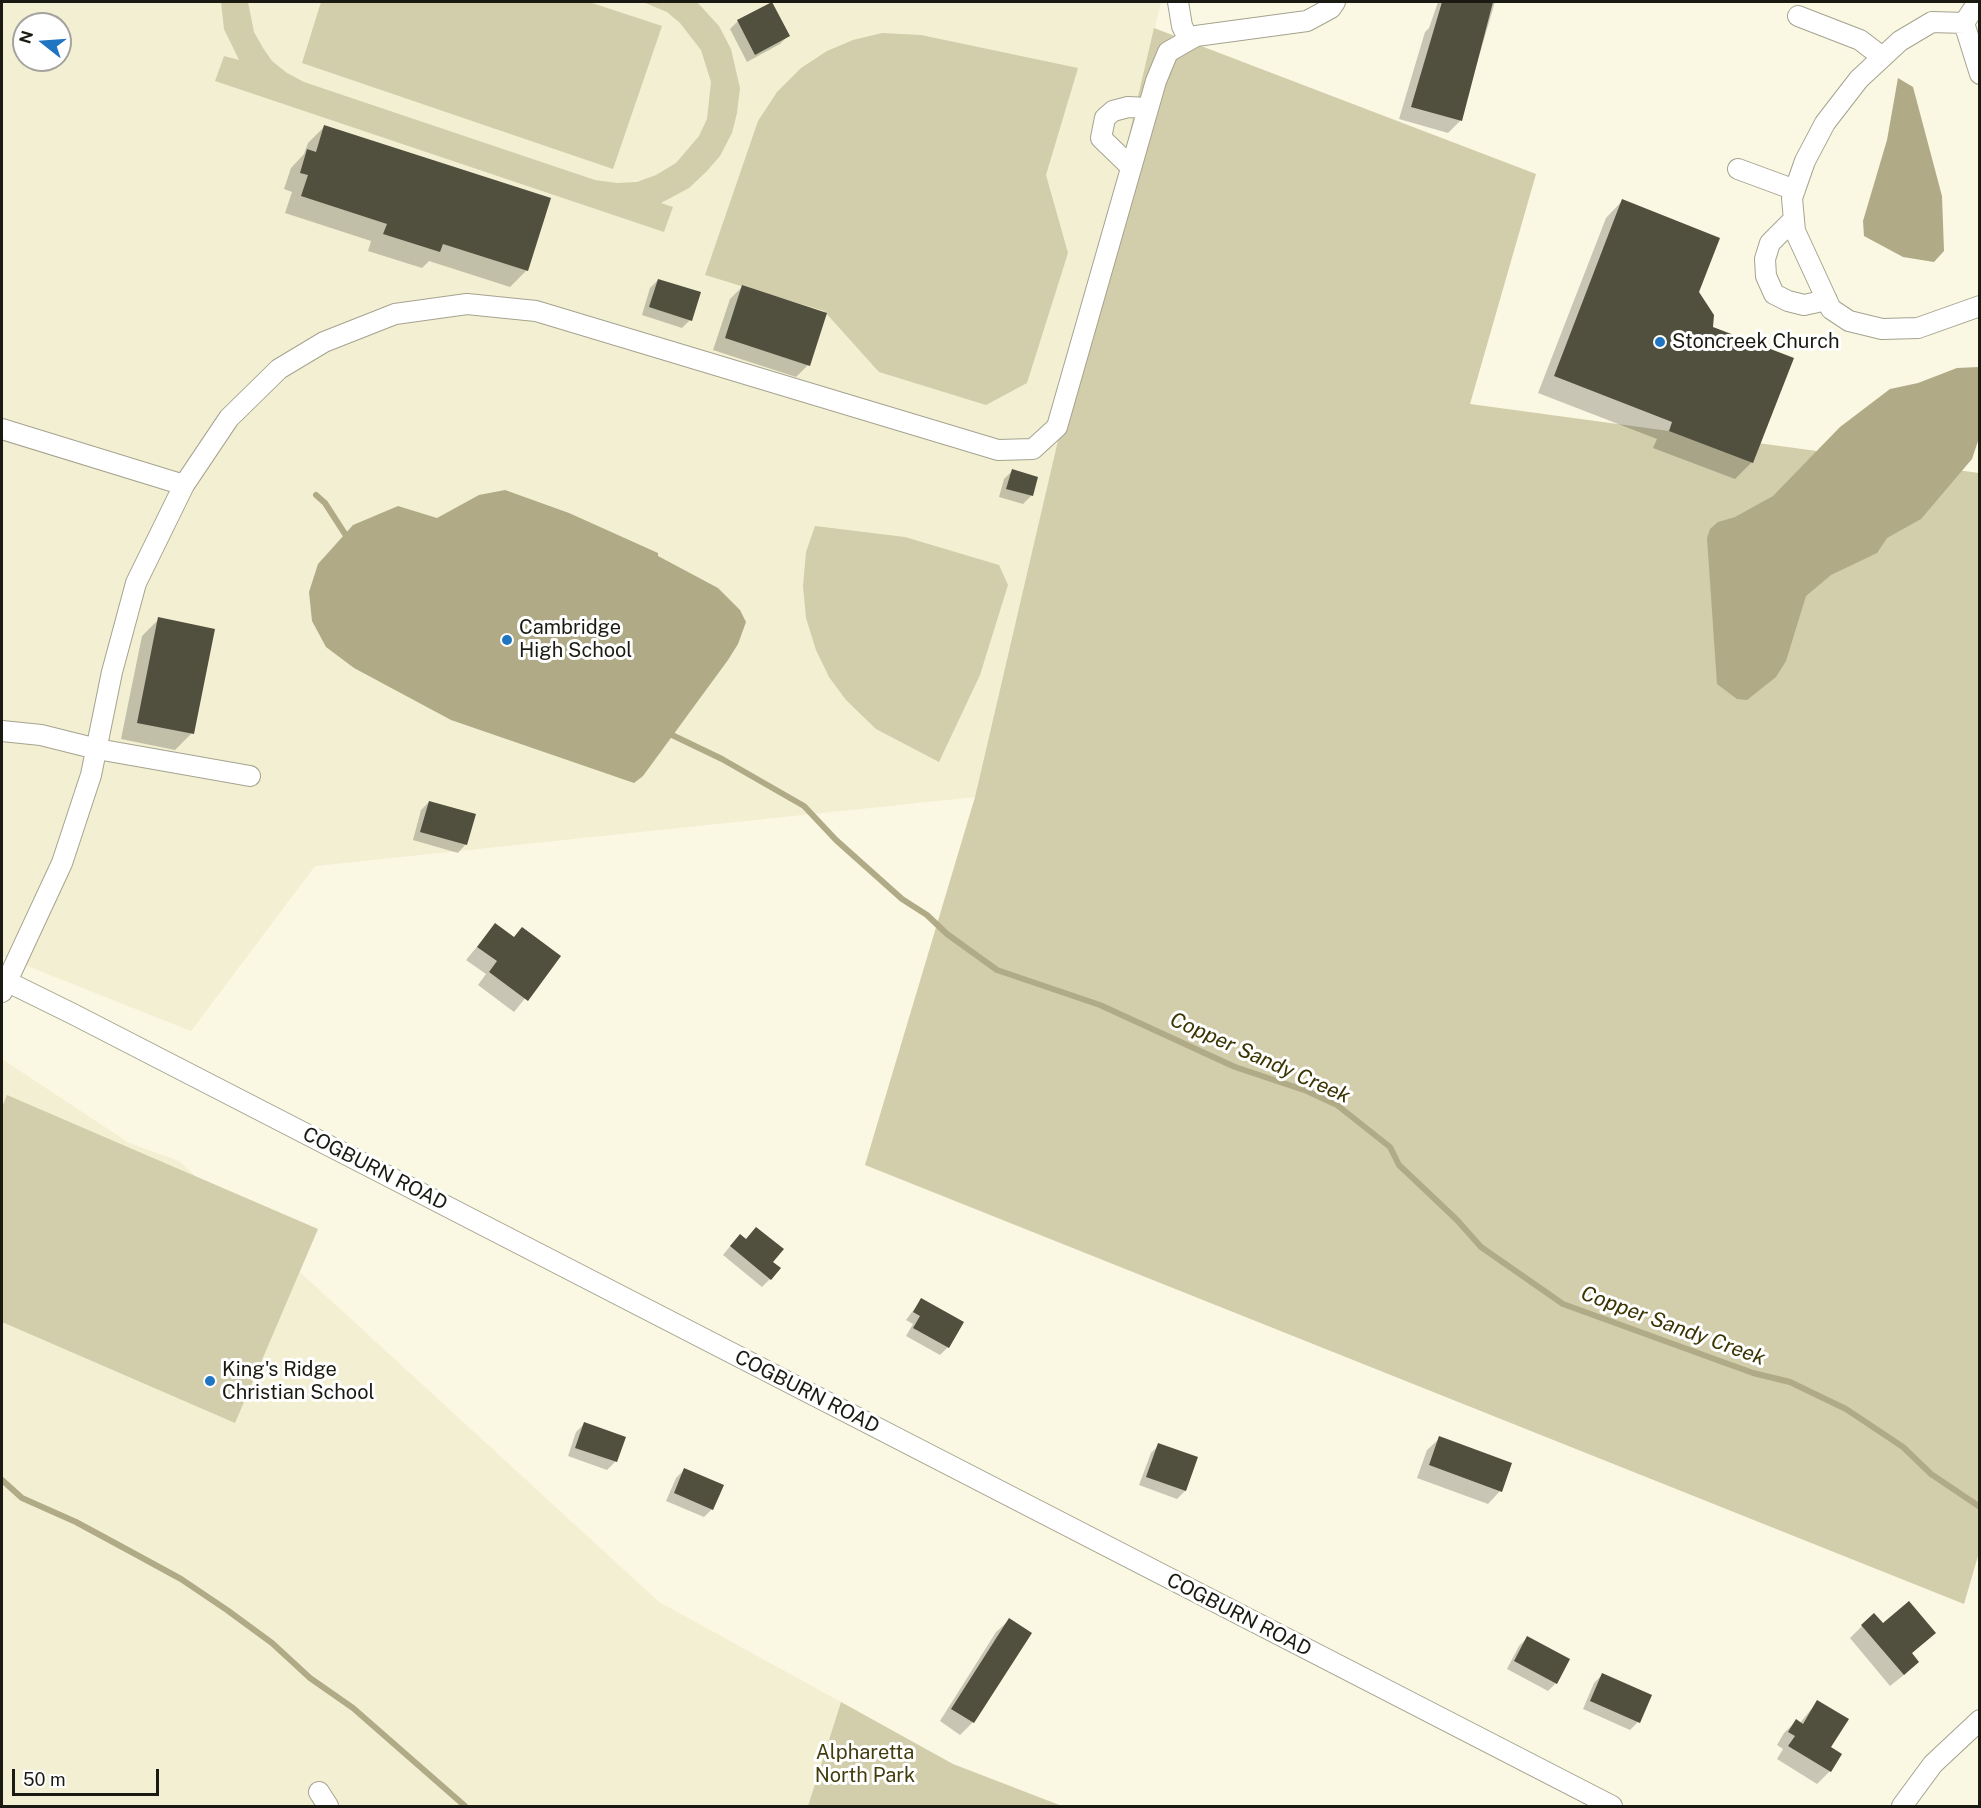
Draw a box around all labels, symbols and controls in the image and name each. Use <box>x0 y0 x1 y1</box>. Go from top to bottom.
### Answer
north arrow <box>12 12 72 72</box>
text: N <box>15 28 37 46</box>
place label: Stoncreek Church <box>1672 330 1839 354</box>
marker: Stoncreek Church <box>1653 335 1667 349</box>
place label: Cambridge High School <box>519 616 632 663</box>
marker: Cambridge High School <box>500 633 514 647</box>
water label: Copper Sandy Creek <box>1166 1007 1354 1109</box>
street label: COGBURN ROAD <box>299 1122 451 1216</box>
water label: Copper Sandy Creek <box>1577 1281 1769 1371</box>
street label: COGBURN ROAD <box>731 1345 883 1439</box>
place label: King's Ridge Christian School <box>222 1358 374 1405</box>
marker: King's Ridge Christian School <box>203 1374 217 1388</box>
street label: COGBURN ROAD <box>1163 1568 1315 1662</box>
park label: Alpharetta North Park <box>815 1741 915 1788</box>
scale bar <box>15 1757 162 1795</box>
text: 50 m <box>23 1769 66 1790</box>

